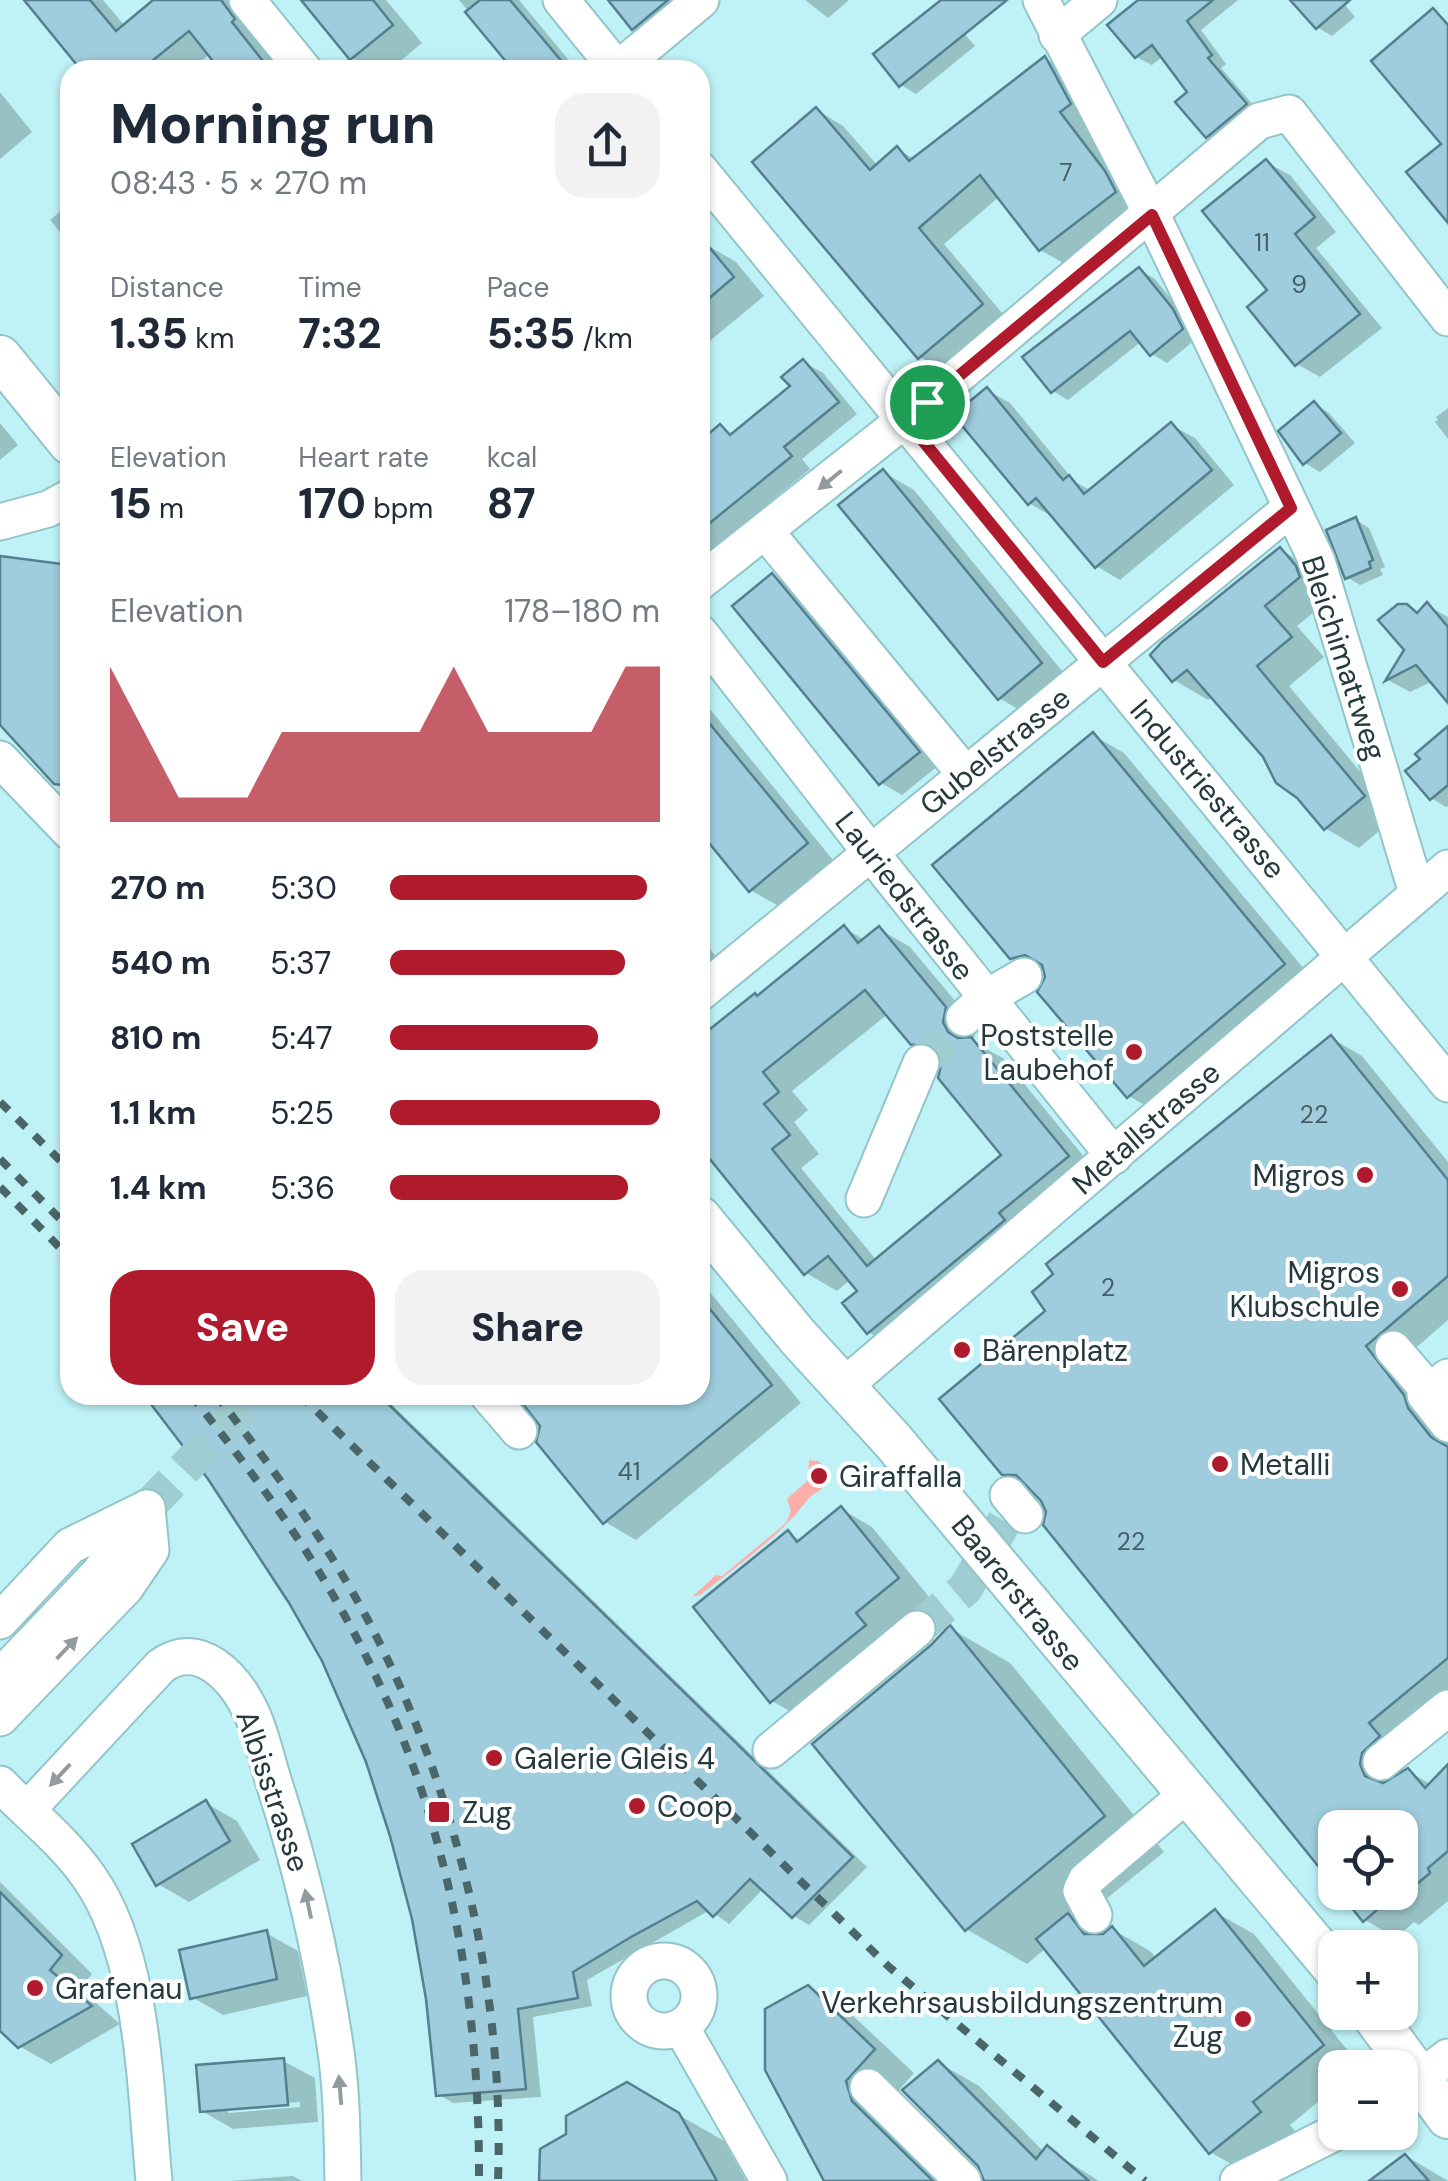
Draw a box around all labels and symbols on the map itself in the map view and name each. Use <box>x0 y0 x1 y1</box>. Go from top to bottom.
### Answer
house number: 7 <box>1059 156 1073 189</box>
house number: 11 <box>1254 226 1270 259</box>
house number: 9 <box>1291 268 1307 301</box>
pin <box>885 360 970 445</box>
one-way arrow <box>817 469 843 490</box>
street label: Bleichimattweg <box>1293 551 1395 765</box>
street label: Gubelstrasse <box>912 678 1078 824</box>
street label: Industriestrasse <box>1122 691 1294 887</box>
street label: Lauriedstrasse <box>827 804 983 988</box>
place label: Poststelle Laubehof <box>980 1016 1114 1089</box>
marker: Poststelle Laubehof <box>1123 1041 1145 1063</box>
street label: Metallstrasse <box>1064 1053 1228 1203</box>
house number: 22 <box>1300 1098 1328 1131</box>
place label: Migros <box>1252 1156 1345 1195</box>
marker: Migros <box>1354 1164 1376 1186</box>
place label: Migros Klubschule <box>1229 1253 1380 1326</box>
house number: 2 <box>1101 1271 1115 1304</box>
marker: Migros Klubschule <box>1389 1278 1411 1300</box>
place label: Bärenplatz <box>982 1331 1128 1370</box>
marker: Bärenplatz <box>951 1339 973 1361</box>
place label: Metalli <box>1240 1445 1330 1484</box>
marker: Metalli <box>1209 1453 1231 1475</box>
house number: 41 <box>618 1455 640 1488</box>
place label: Giraffalla <box>839 1457 962 1496</box>
marker: Giraffalla <box>808 1465 830 1487</box>
street label: Baarerstrasse <box>943 1507 1093 1679</box>
house number: 22 <box>1117 1525 1145 1558</box>
one-way arrow <box>55 1636 79 1660</box>
street label: Albisstrasse <box>227 1705 319 1877</box>
place label: Galerie Gleis 4 <box>514 1739 715 1778</box>
marker: Galerie Gleis 4 <box>483 1747 505 1769</box>
one-way arrow <box>49 1763 72 1787</box>
place label: Coop <box>657 1787 733 1826</box>
place label: Zug <box>462 1793 512 1832</box>
marker: Coop <box>626 1795 648 1817</box>
marker: Zug <box>426 1799 452 1825</box>
one-way arrow <box>300 1888 315 1919</box>
place label: Grafenau <box>55 1969 183 2008</box>
marker: Grafenau <box>24 1977 46 1999</box>
place label: Verkehrsausbildungszentrum Zug <box>821 1983 1223 2056</box>
marker: Verkehrsausbildungszentrum Zug <box>1232 2008 1254 2030</box>
one-way arrow <box>332 2073 348 2105</box>

